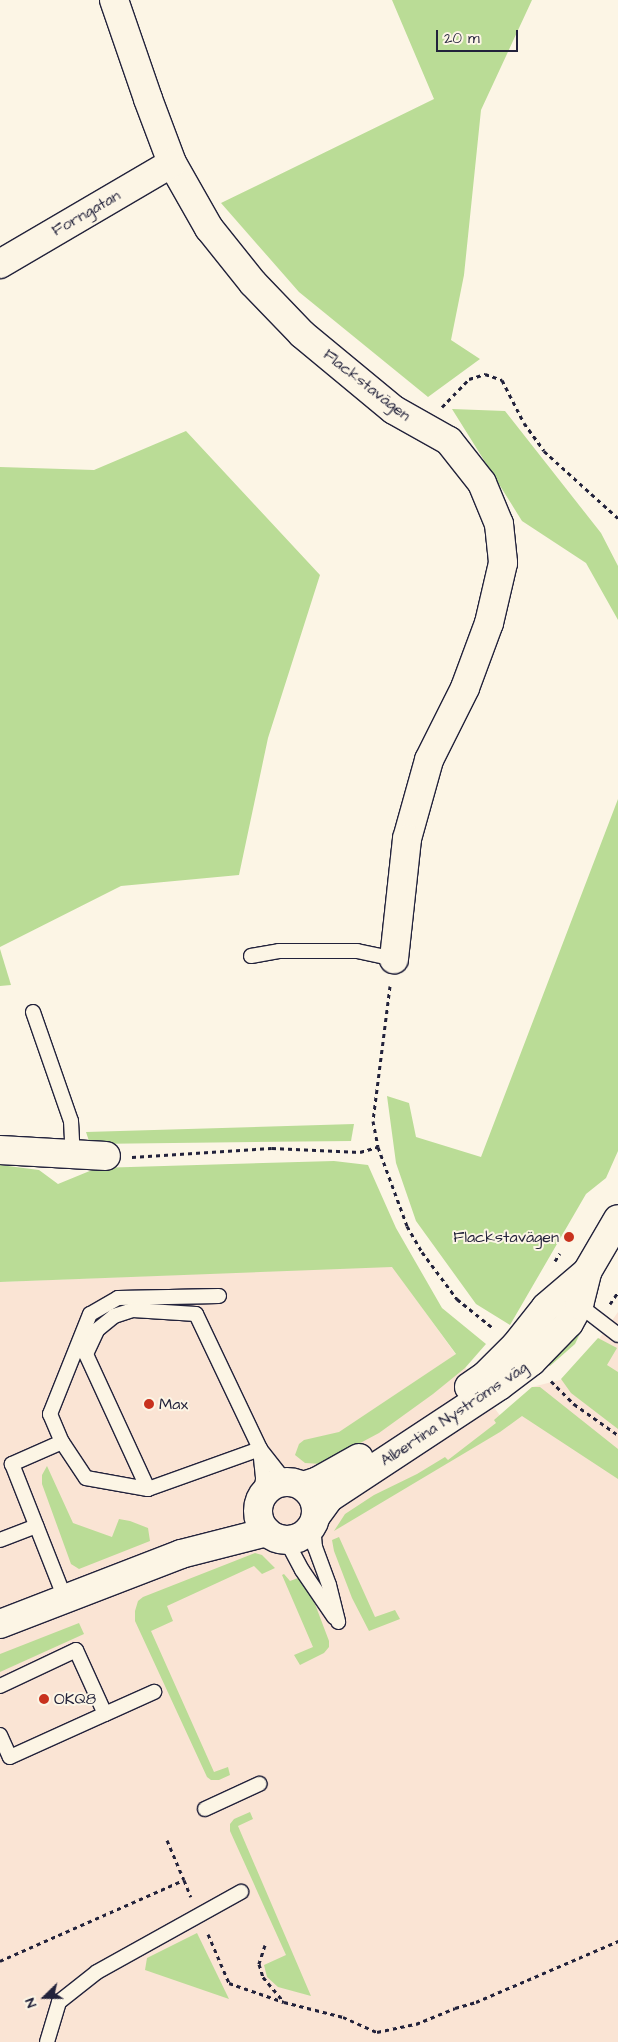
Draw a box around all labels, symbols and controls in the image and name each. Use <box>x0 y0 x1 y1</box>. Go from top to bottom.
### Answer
scale bar <box>438 20 520 52</box>
text: 20 m <box>444 28 480 49</box>
street label: Forngatan <box>48 186 124 240</box>
street label: Flackstavägen <box>319 345 415 425</box>
place label: Flackstavägen <box>453 1227 559 1247</box>
marker: Flackstavägen <box>563 1231 575 1243</box>
street label: Albertina Nyströms väg <box>377 1358 531 1470</box>
place label: Max <box>159 1394 188 1414</box>
marker: Max <box>143 1398 155 1410</box>
place label: OKQ8 <box>54 1689 96 1709</box>
marker: OKQ8 <box>38 1693 50 1705</box>
north arrow <box>20 1972 70 2022</box>
text: N <box>20 1995 42 2010</box>

